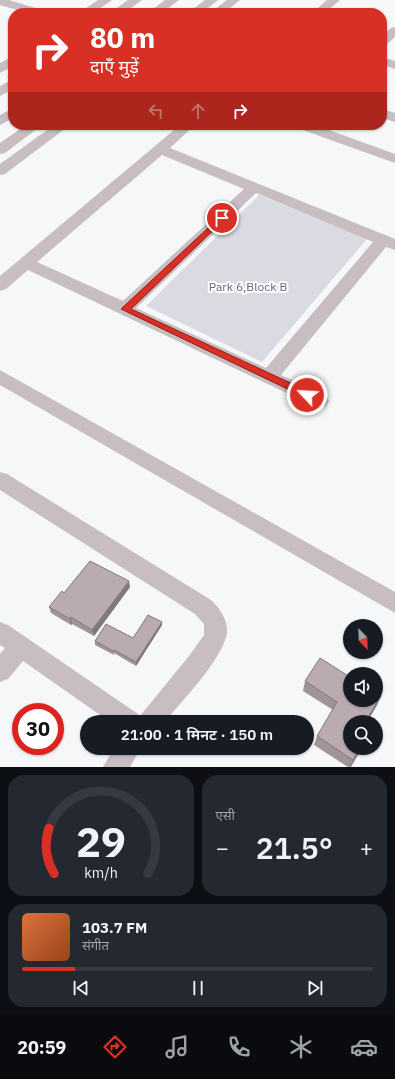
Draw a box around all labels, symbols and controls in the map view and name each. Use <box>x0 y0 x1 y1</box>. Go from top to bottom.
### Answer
text: 80 m <box>90 19 155 56</box>
icon: right <box>24 24 76 76</box>
text: दाएँ मुड़ें <box>90 55 139 78</box>
icon: left <box>145 100 167 122</box>
icon: ahead <box>187 100 209 122</box>
icon: right <box>229 100 251 122</box>
pin <box>205 201 239 235</box>
icon: arrive <box>211 207 233 229</box>
park label: Park 6,Block B <box>209 279 287 294</box>
position arrow <box>286 374 328 416</box>
north arrow <box>343 619 383 659</box>
map controls <box>343 619 383 755</box>
button: sound <box>343 667 383 707</box>
speed limit sign: 30 <box>12 703 64 755</box>
button: search <box>343 715 383 755</box>
text: 21:00 · 1 मिनट · 150 m <box>121 725 273 744</box>
text: एसी <box>216 807 235 824</box>
text: 29 <box>76 813 126 867</box>
text: 21.5° <box>256 828 333 867</box>
text: − <box>216 833 229 862</box>
text: + <box>360 833 373 862</box>
text: km/h <box>84 862 118 881</box>
text: 103.7 FM <box>82 918 147 937</box>
text: संगीत <box>82 937 109 954</box>
icon: previous <box>70 977 92 999</box>
icon: pause <box>187 977 209 999</box>
icon: next <box>304 977 326 999</box>
icon: directions <box>101 1033 129 1061</box>
icon: music <box>163 1033 191 1061</box>
icon: phone <box>225 1033 253 1061</box>
icon: climate <box>287 1033 315 1061</box>
icon: car <box>350 1033 378 1061</box>
text: 20:59 <box>17 1036 66 1059</box>

